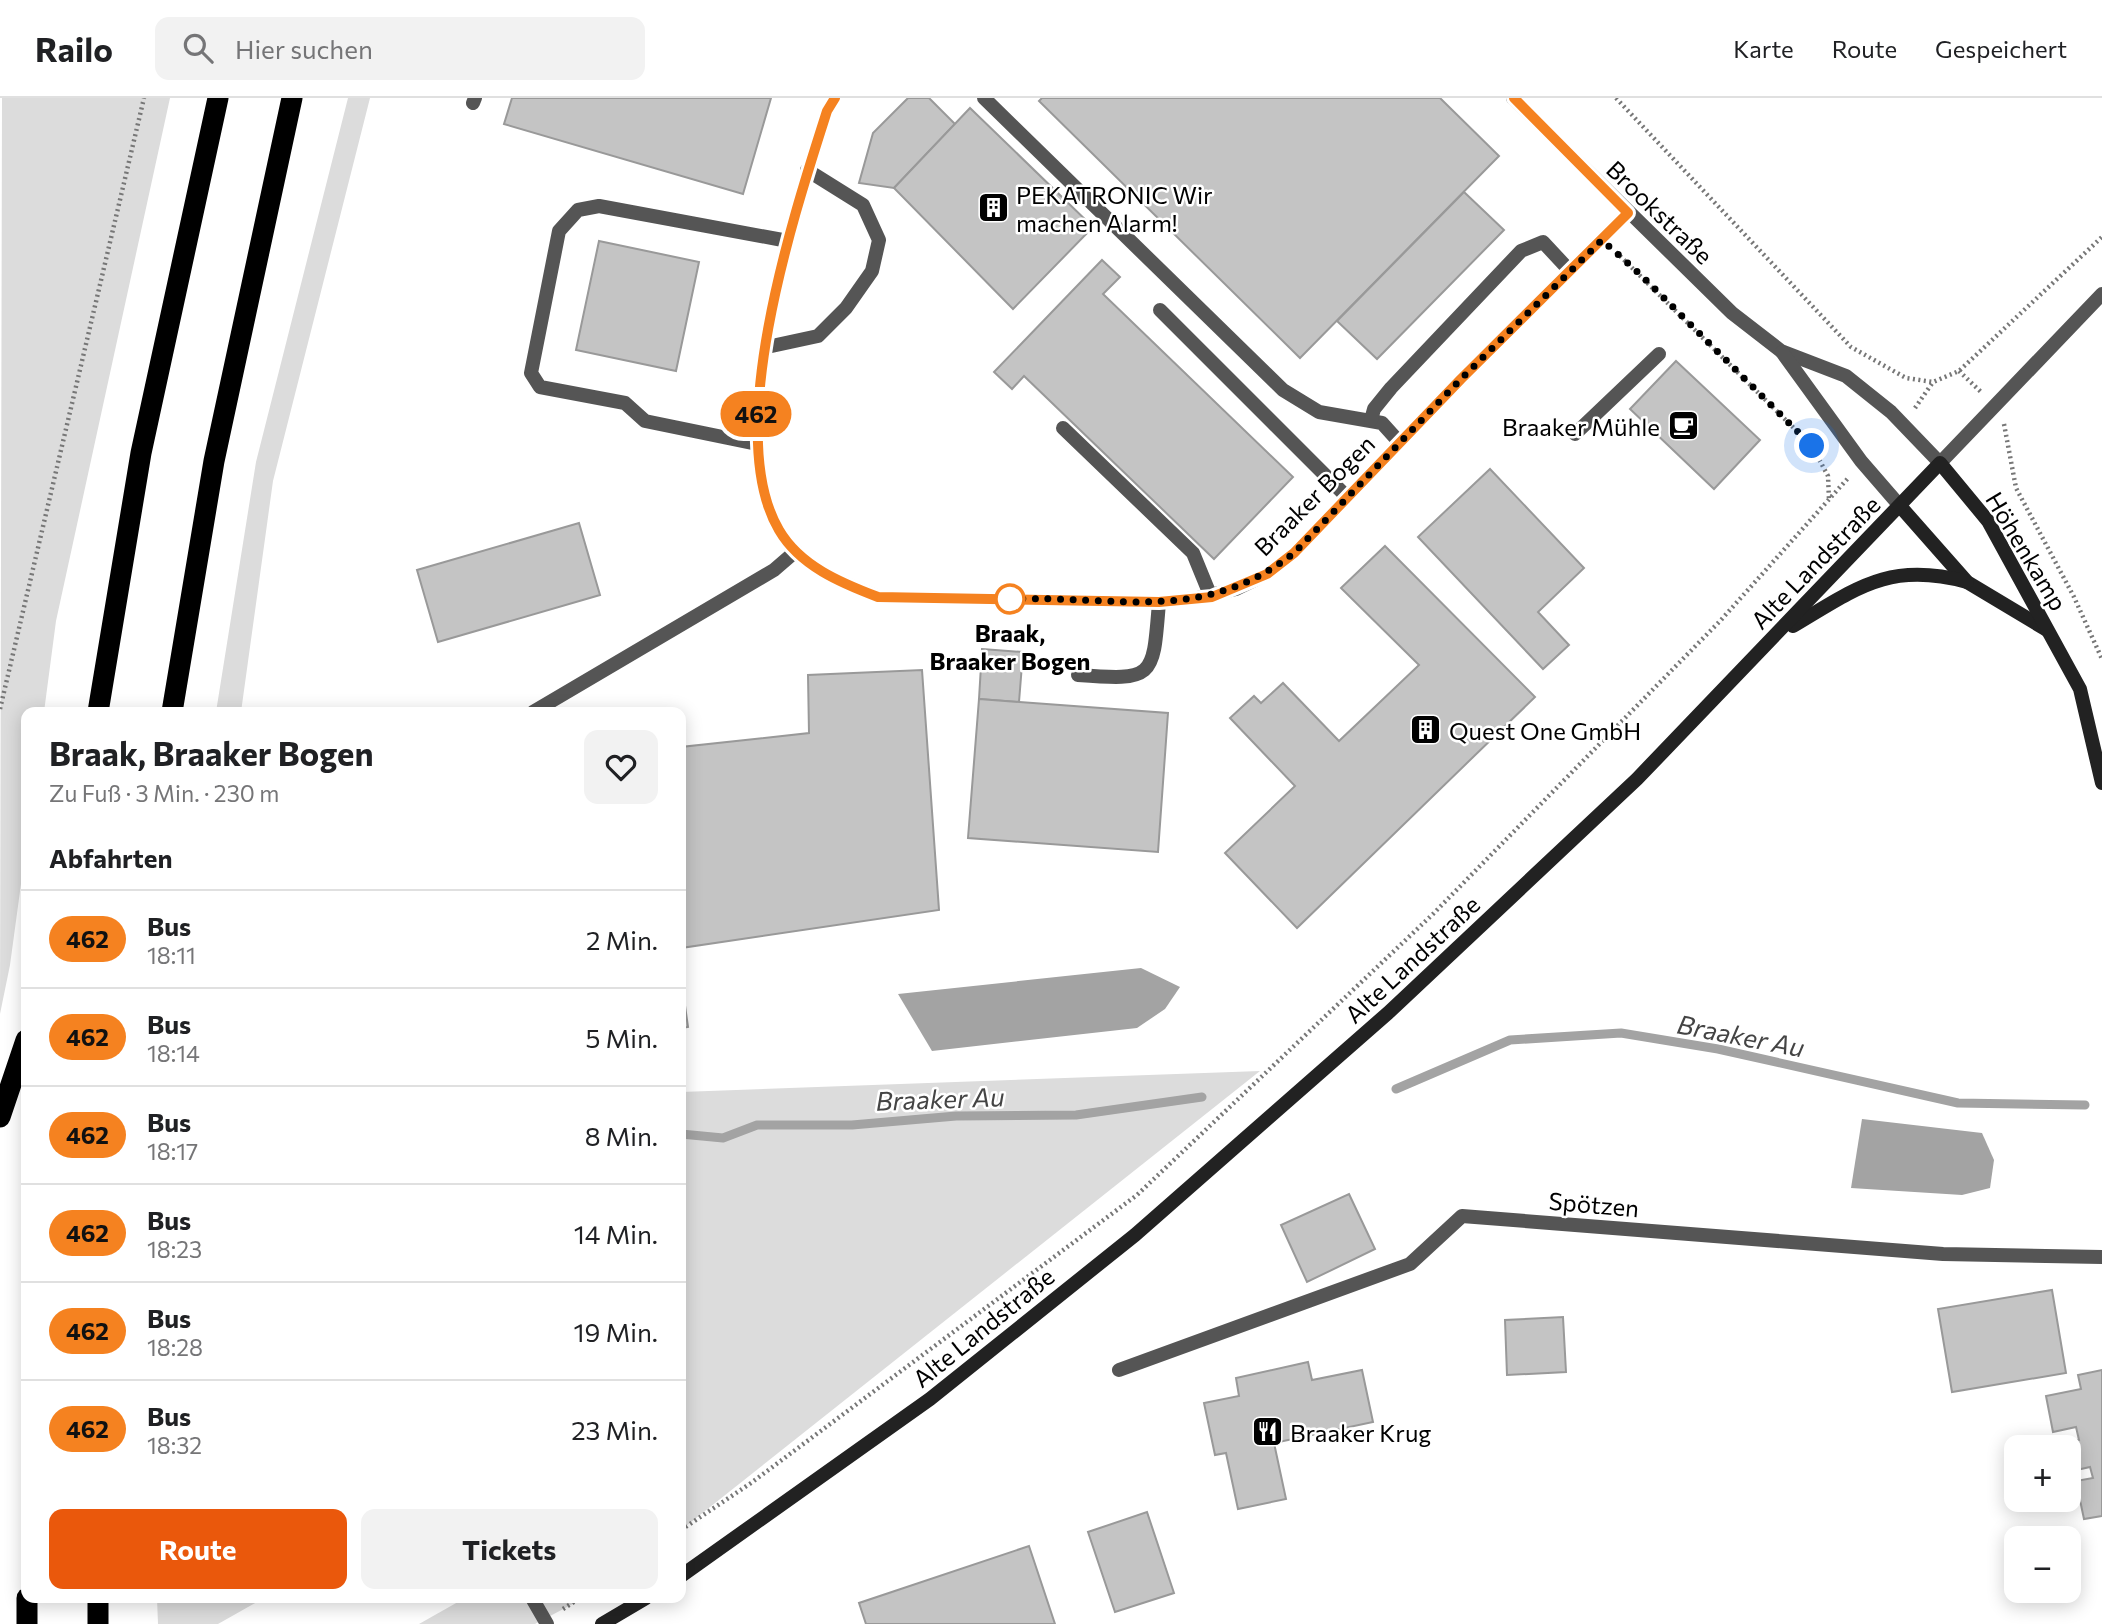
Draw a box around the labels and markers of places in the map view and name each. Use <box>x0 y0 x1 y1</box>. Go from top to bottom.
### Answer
place label: PEKATRONIC Wir machen Alarm! <box>1016 180 1213 237</box>
building icon: PEKATRONIC Wir machen Alarm! <box>976 191 1010 225</box>
cafe icon: Braaker Mühle <box>1666 409 1700 443</box>
place label: Braaker Mühle <box>1502 412 1660 441</box>
marker: Braak, Braaker Bogen <box>995 584 1025 614</box>
place label: Braak, Braaker Bogen <box>930 618 1090 675</box>
building icon: Quest One GmbH <box>1409 713 1443 747</box>
place label: Quest One GmbH <box>1449 716 1641 745</box>
restaurant icon: Braaker Krug <box>1250 1415 1284 1449</box>
place label: Braaker Krug <box>1290 1418 1431 1447</box>

